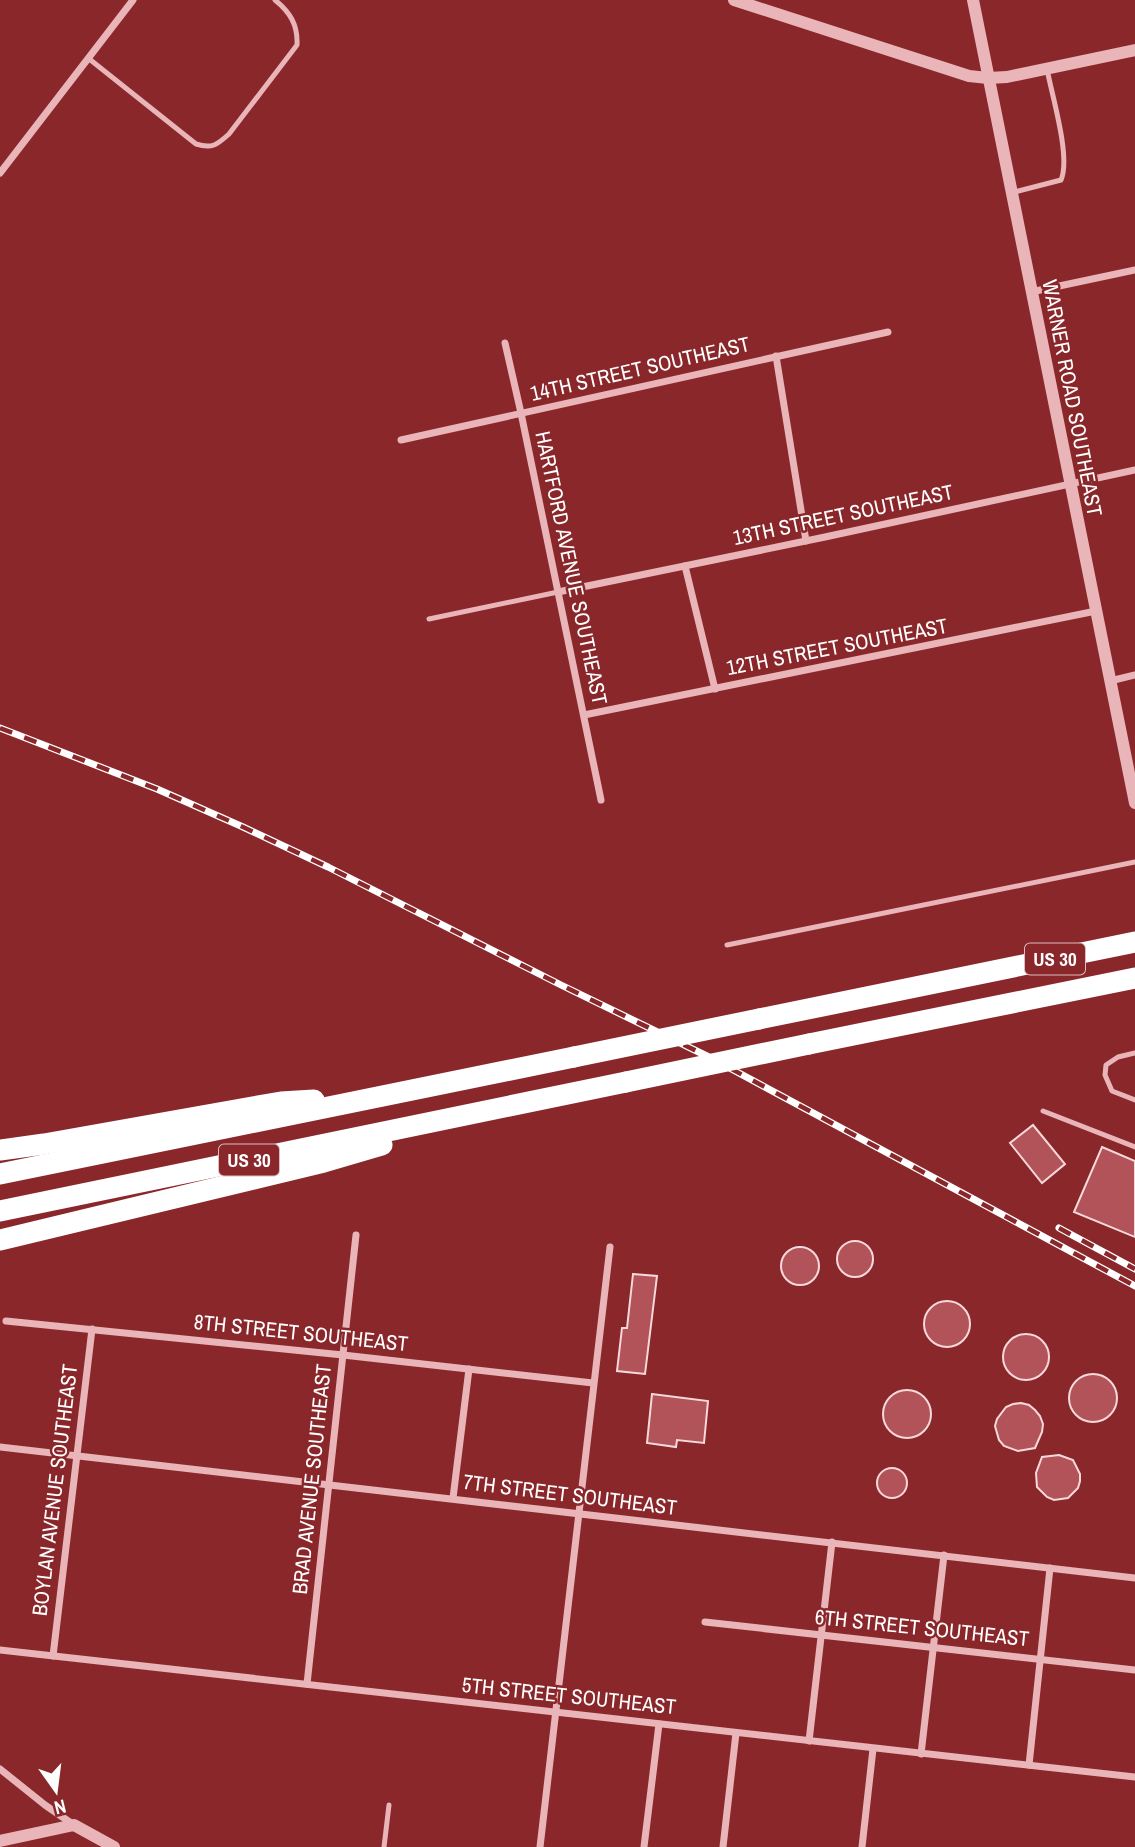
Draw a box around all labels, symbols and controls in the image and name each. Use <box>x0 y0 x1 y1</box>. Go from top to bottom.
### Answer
street label: WARNER ROAD SOUTHEAST <box>1035 277 1110 519</box>
street label: 14TH STREET SOUTHEAST <box>527 329 753 408</box>
street label: HARTFORD AVENUE SOUTHEAST <box>528 429 615 708</box>
street label: 13TH STREET SOUTHEAST <box>730 477 956 552</box>
street label: 12TH STREET SOUTHEAST <box>724 611 950 682</box>
road number: US 30 <box>1025 944 1085 974</box>
road number: US 30 <box>219 1144 279 1176</box>
street label: 8TH STREET SOUTHEAST <box>193 1307 410 1358</box>
street label: BOYLAN AVENUE SOUTHEAST <box>25 1362 84 1617</box>
street label: BRAD AVENUE SOUTHEAST <box>285 1362 338 1595</box>
street label: 7TH STREET SOUTHEAST <box>462 1467 679 1522</box>
street label: 6TH STREET SOUTHEAST <box>814 1602 1031 1653</box>
street label: 5TH STREET SOUTHEAST <box>461 1670 678 1721</box>
north arrow <box>21 1756 91 1826</box>
text: N <box>52 1794 69 1821</box>

